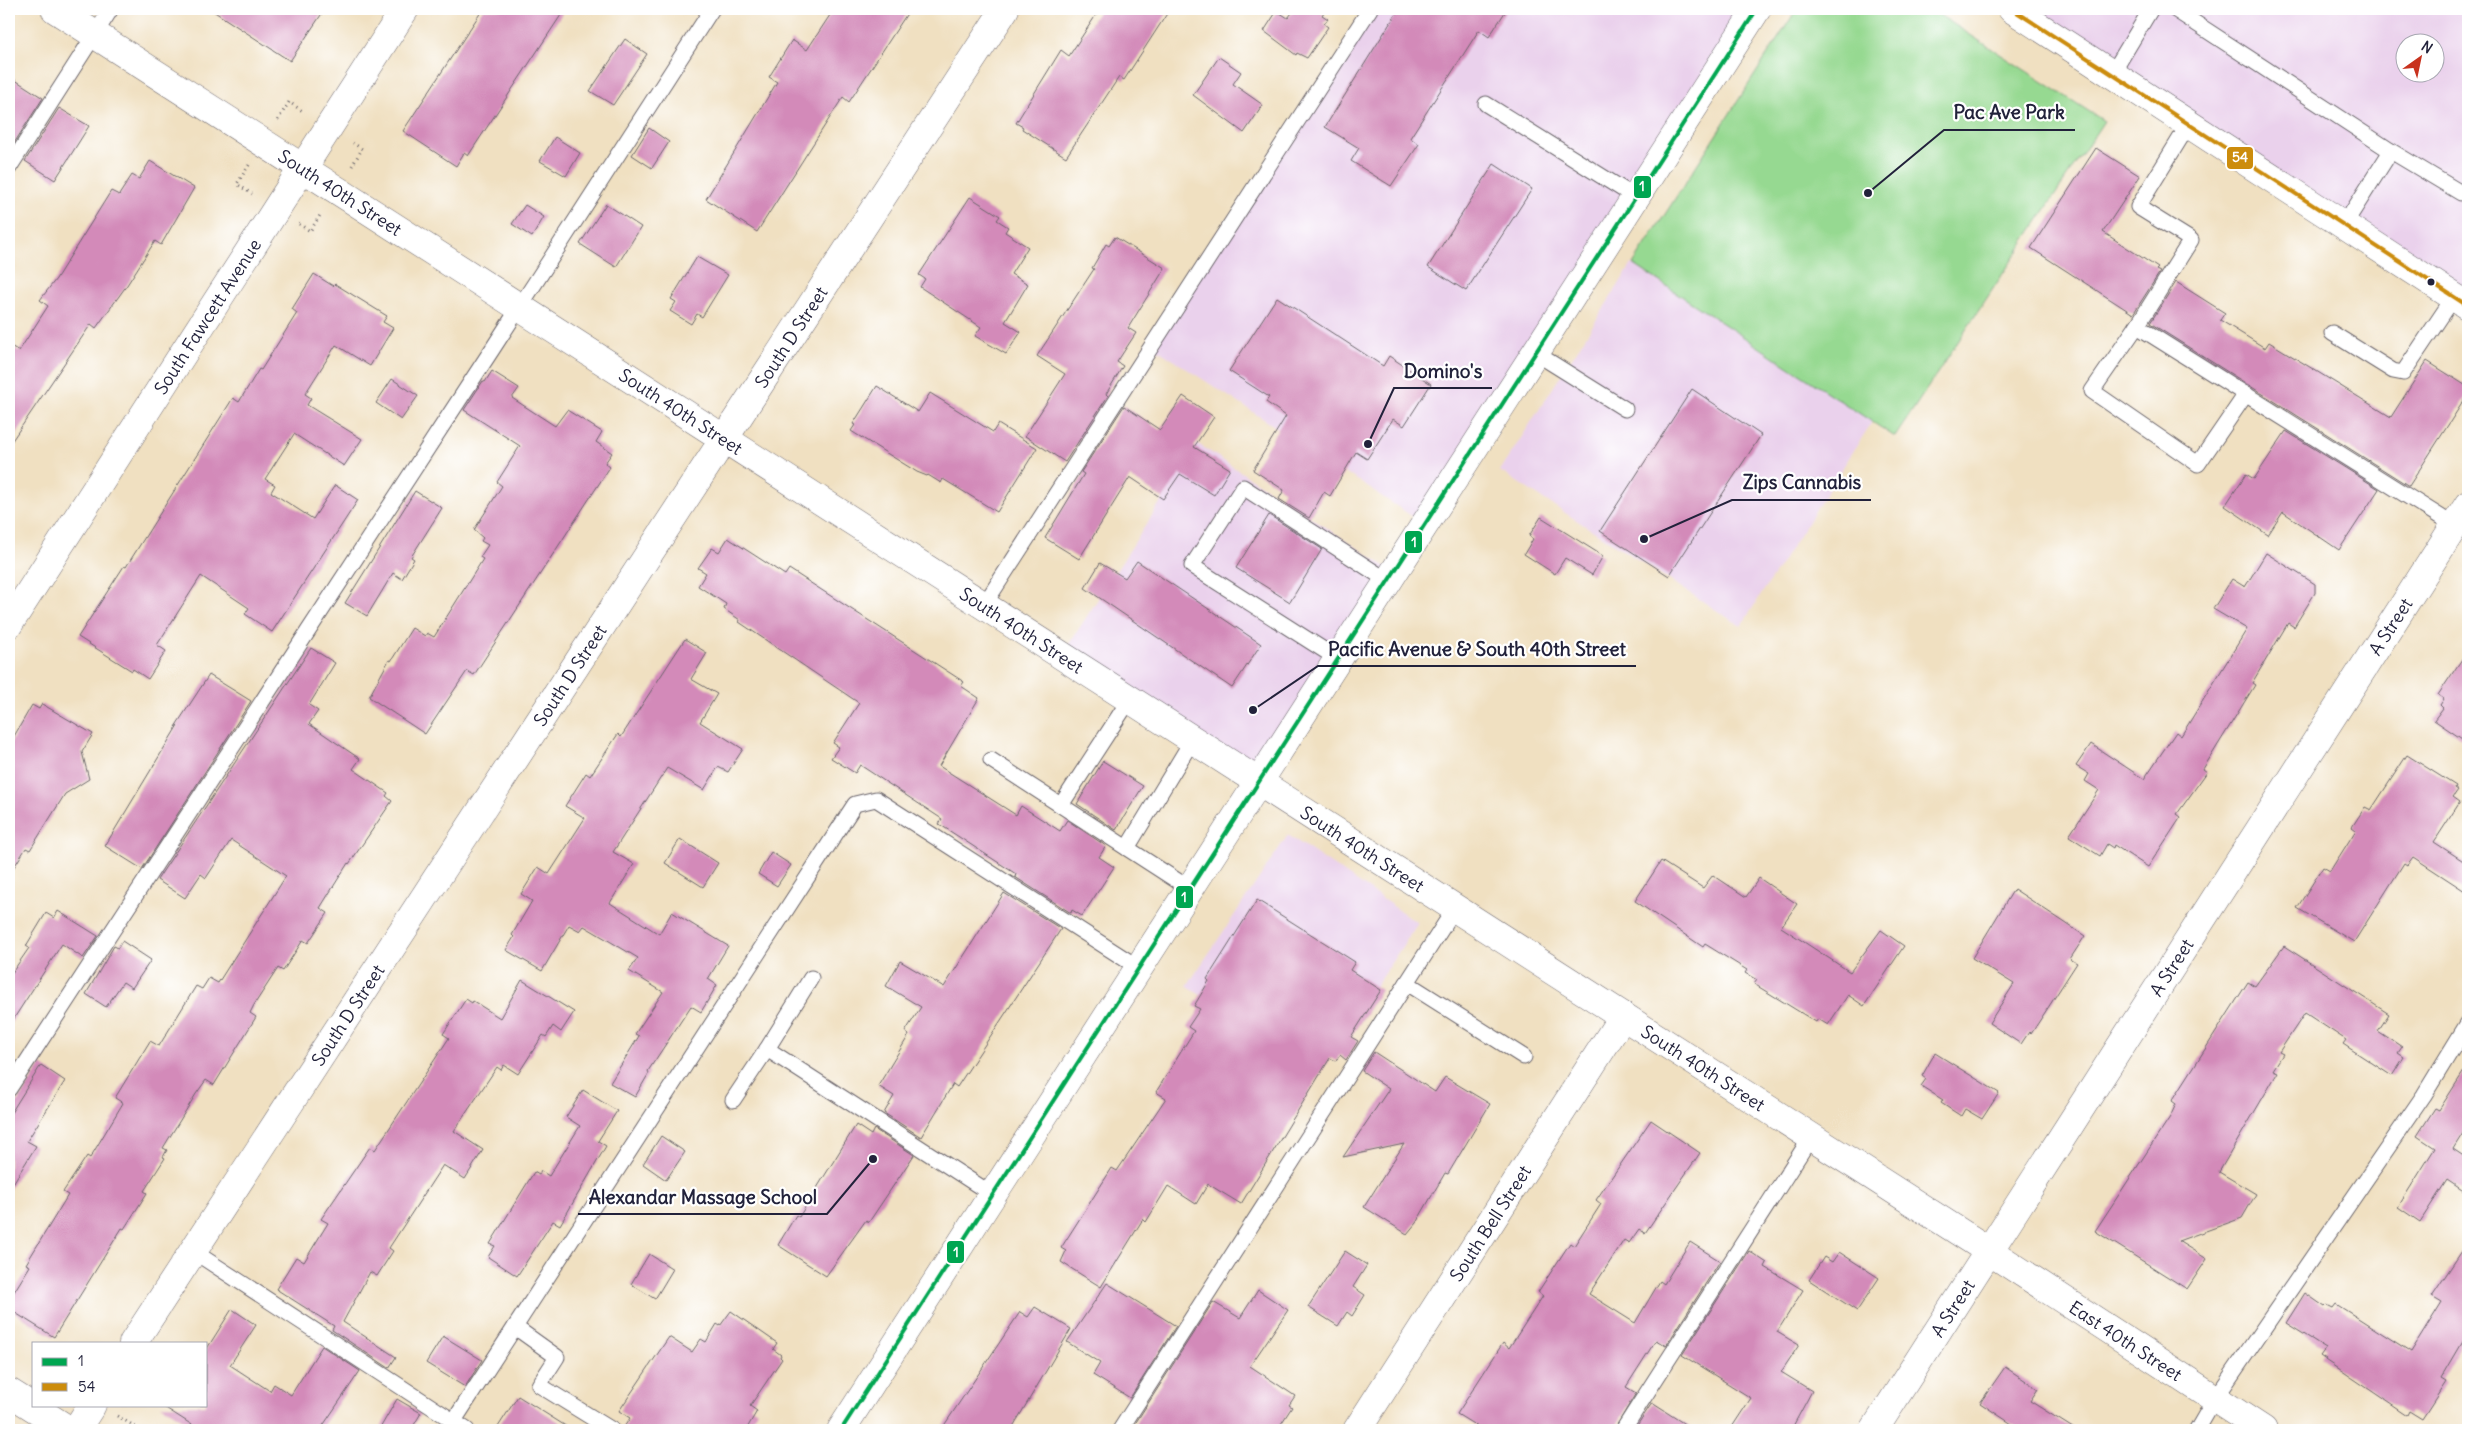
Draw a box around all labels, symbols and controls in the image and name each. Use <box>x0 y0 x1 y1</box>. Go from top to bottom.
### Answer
north arrow <box>2394 32 2444 82</box>
text: N <box>2418 37 2436 57</box>
callout: Pac Ave Park <box>1944 96 2075 130</box>
text: Pac Ave Park <box>1953 100 2065 124</box>
street label: South 40th Street <box>274 144 406 240</box>
line badge: 54 <box>2226 146 2254 170</box>
text: 54 <box>2232 148 2248 166</box>
line badge: 1 <box>1633 175 1652 199</box>
text: 1 <box>1639 177 1645 195</box>
street label: South Fawcett Avenue <box>149 234 266 398</box>
unlabelled marker <box>2426 277 2436 287</box>
street label: South D Street <box>749 282 832 392</box>
callout: Domino's <box>1394 354 1492 388</box>
text: Domino's <box>1404 359 1483 383</box>
street label: South 40th Street <box>615 363 747 459</box>
callout: Zips Cannabis <box>1732 466 1871 500</box>
text: Zips Cannabis <box>1743 470 1862 494</box>
line badge: 1 <box>1404 530 1423 554</box>
text: 1 <box>1411 533 1417 551</box>
street label: South 40th Street <box>956 582 1088 678</box>
street label: A Street <box>2363 593 2417 660</box>
street label: South D Street <box>528 620 611 730</box>
callout: Pacific Avenue & South 40th Street <box>1318 632 1636 666</box>
text: Pacific Avenue & South 40th Street <box>1328 637 1627 661</box>
street label: South 40th Street <box>1296 801 1429 897</box>
line badge: 1 <box>1175 885 1194 909</box>
text: 1 <box>1181 888 1187 906</box>
street label: A Street <box>2144 934 2198 1000</box>
street label: South D Street <box>306 960 389 1070</box>
street label: South 40th Street <box>1637 1019 1770 1116</box>
street label: South Bell Street <box>1444 1161 1536 1285</box>
callout: Alexandar Massage School <box>578 1180 827 1214</box>
text: Alexandar Massage School <box>589 1185 817 1209</box>
line badge: 1 <box>946 1240 965 1264</box>
text: 1 <box>953 1243 959 1261</box>
street label: A Street <box>1925 1275 1979 1341</box>
street label: East 40th Street <box>2065 1295 2187 1386</box>
legend <box>32 1342 208 1406</box>
text: 1 <box>78 1351 84 1370</box>
text: 54 <box>78 1377 96 1396</box>

